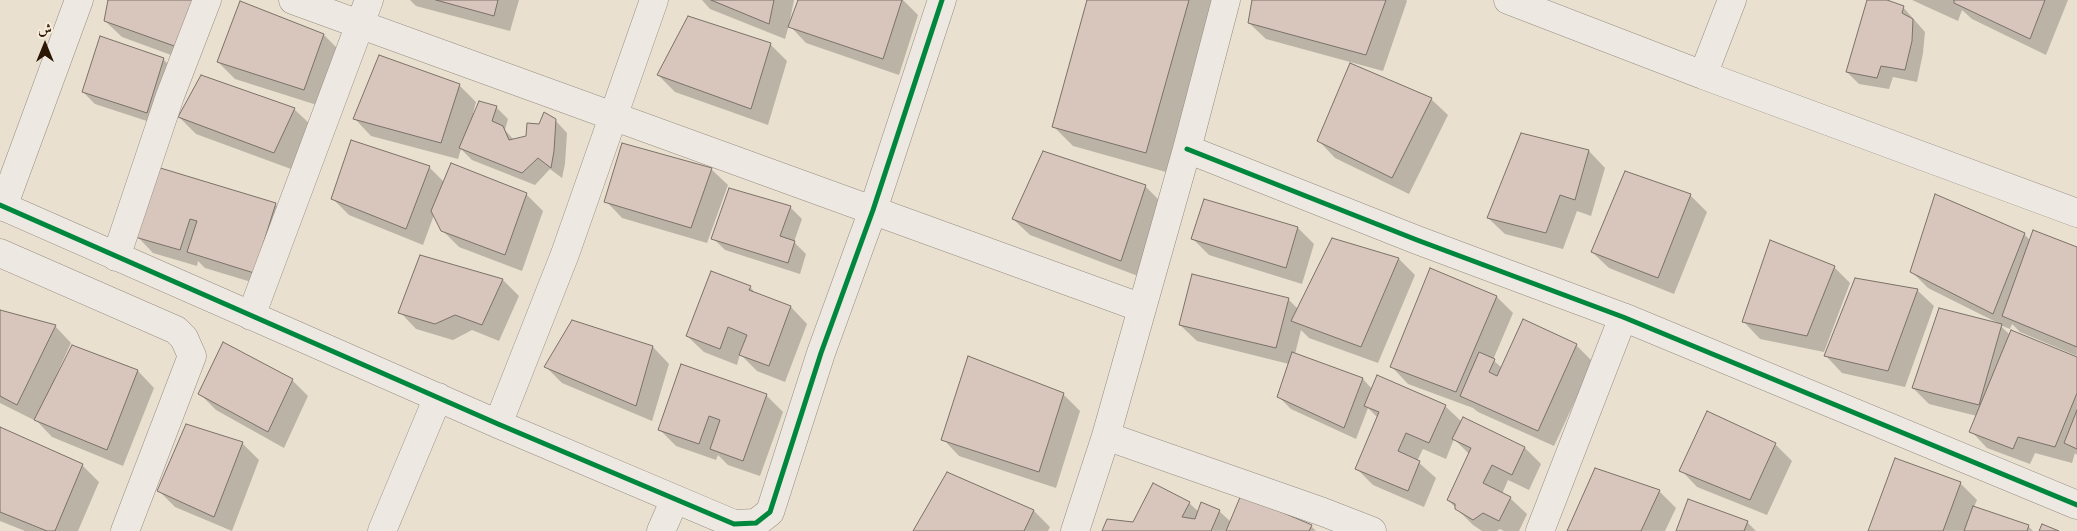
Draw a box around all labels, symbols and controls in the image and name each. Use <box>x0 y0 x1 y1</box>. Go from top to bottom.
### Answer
north arrow <box>20 20 70 70</box>
text: ش <box>38 21 52 38</box>

